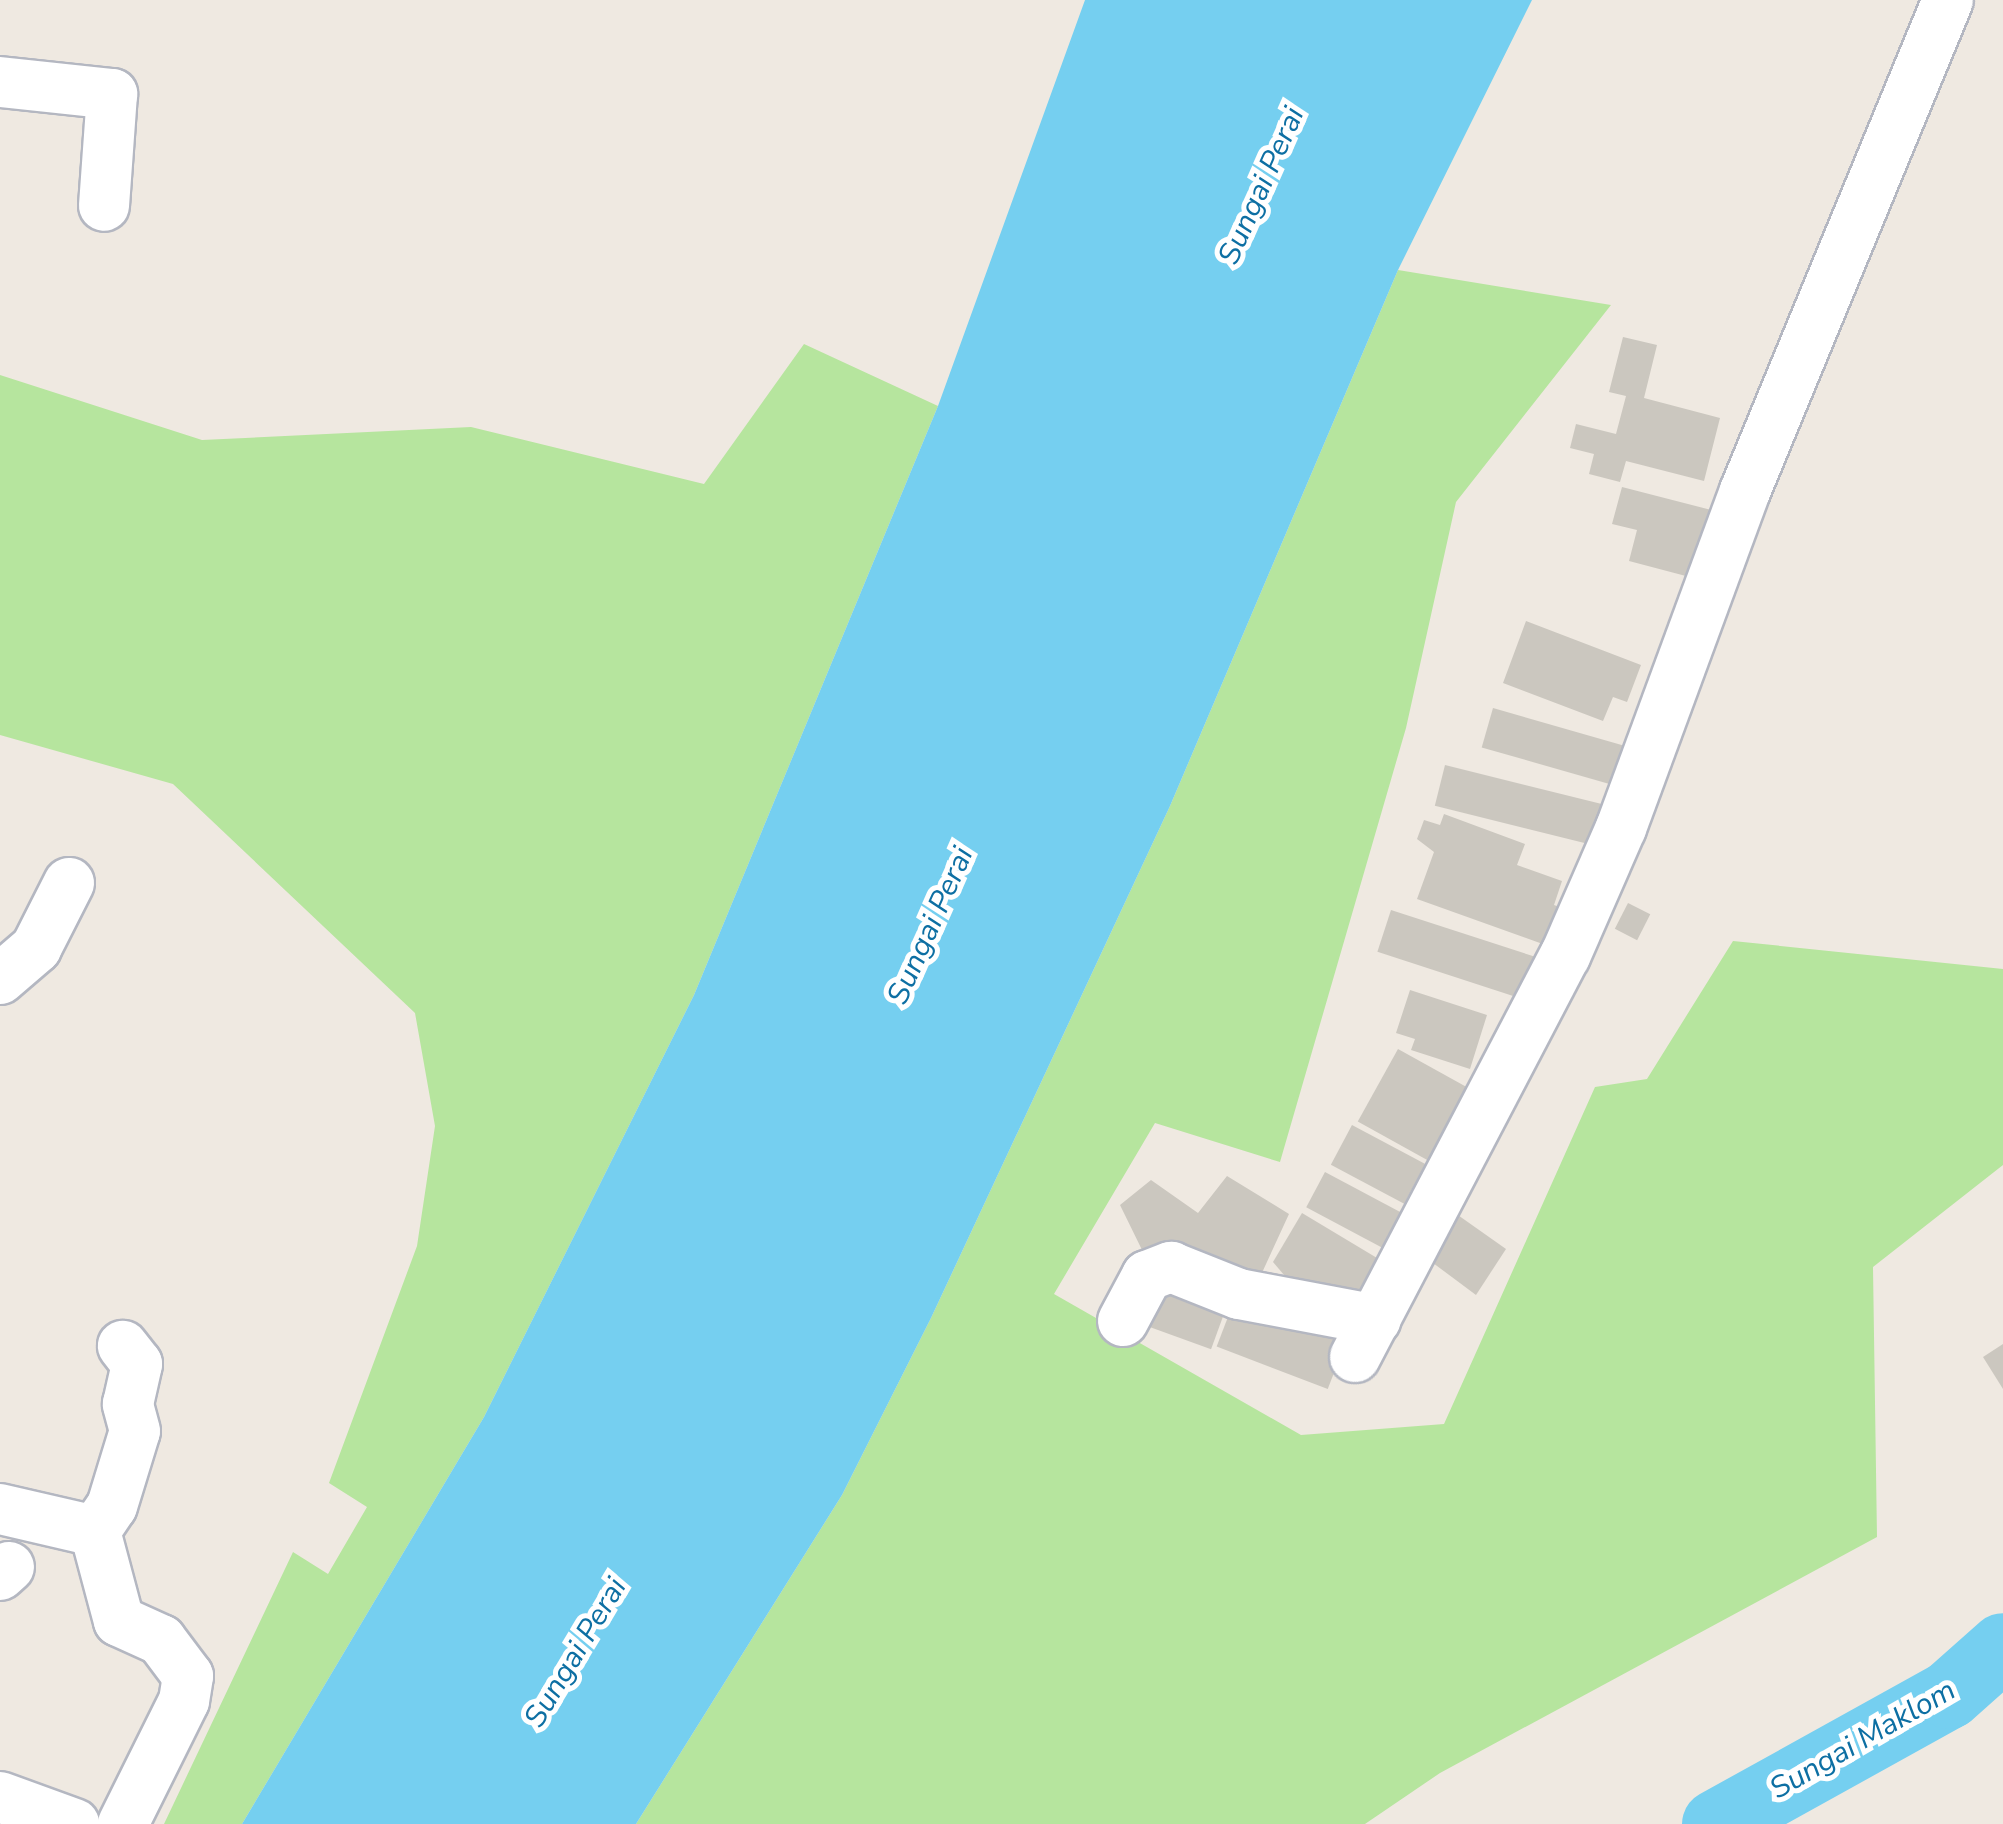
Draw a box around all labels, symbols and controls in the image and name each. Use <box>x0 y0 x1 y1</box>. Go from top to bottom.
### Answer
water label: Sungai Perai <box>1211 102 1313 270</box>
water label: Sungai Perai <box>880 842 982 1010</box>
water label: Sungai Perai <box>517 1572 635 1734</box>
water label: Sungai Maklom <box>1764 1672 1962 1808</box>

